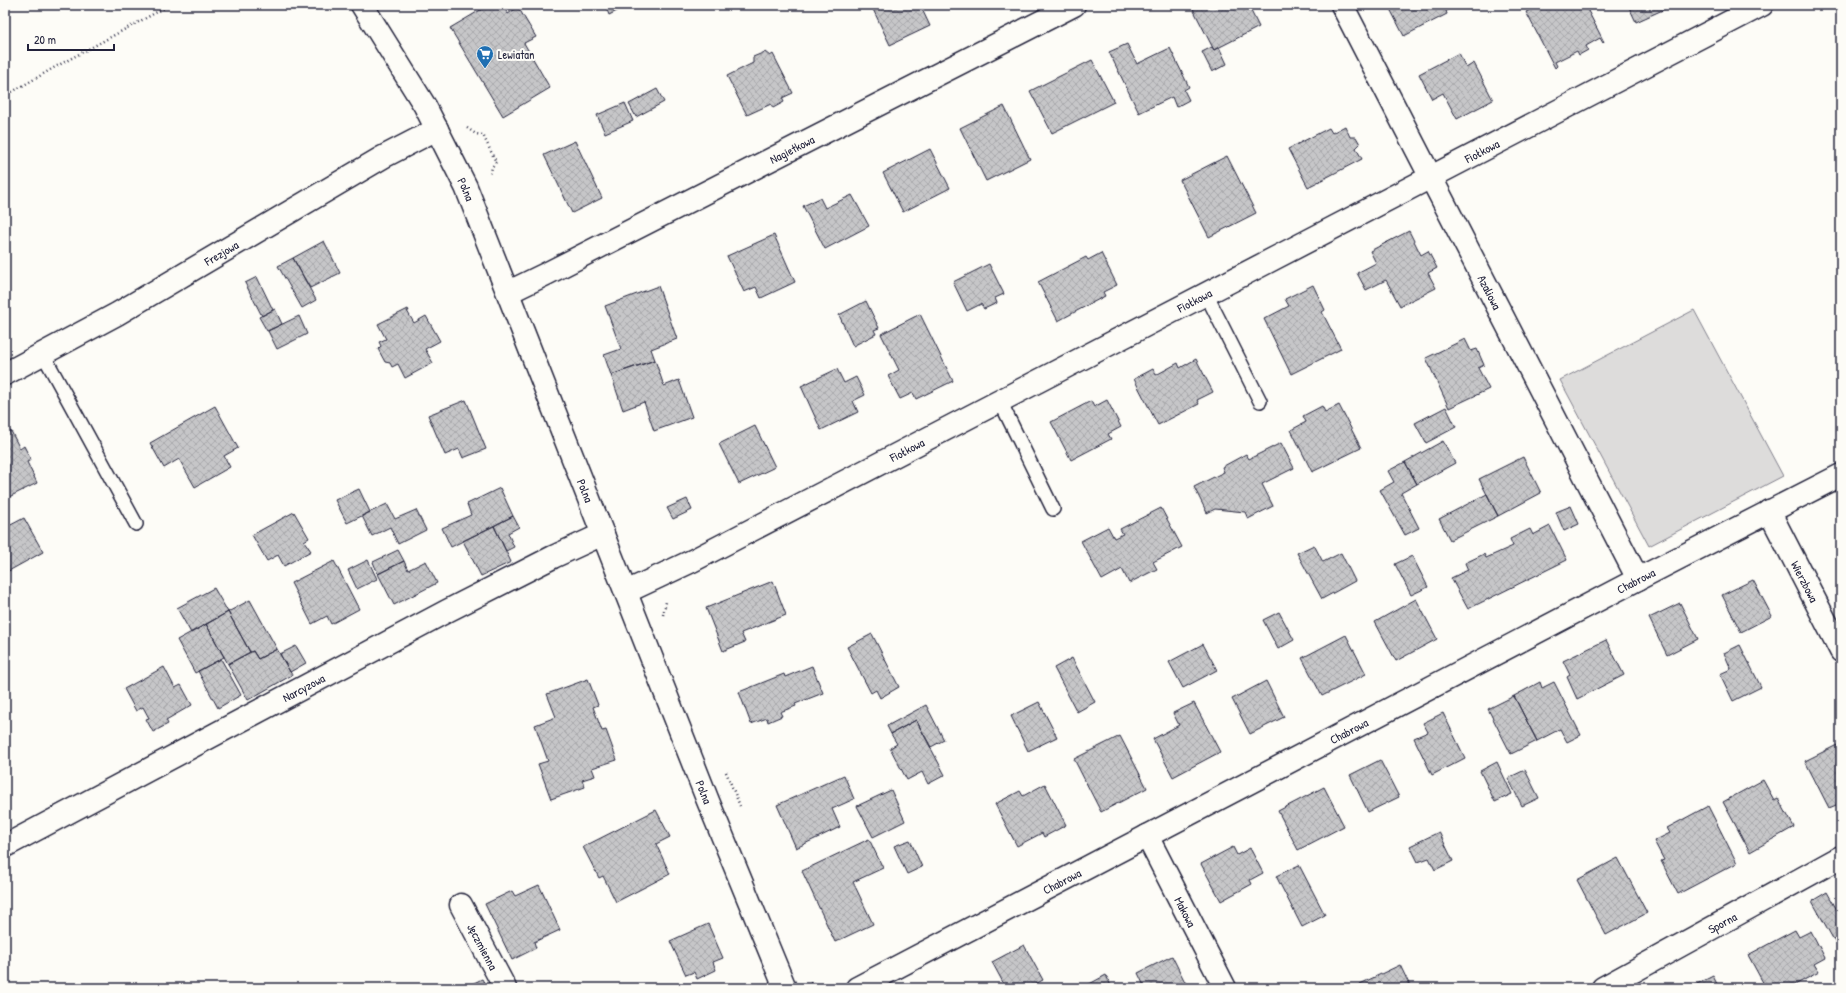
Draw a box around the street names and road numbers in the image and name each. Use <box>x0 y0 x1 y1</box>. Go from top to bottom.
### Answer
street label: Nagietkowa <box>766 130 817 167</box>
street label: Fiołkowa <box>1461 134 1502 167</box>
street label: Polna <box>454 174 479 204</box>
street label: Frezjowa <box>200 236 242 270</box>
street label: Azaliowa <box>1474 272 1506 313</box>
street label: Fiołkowa <box>1173 284 1215 316</box>
street label: Fiołkowa <box>886 433 927 466</box>
street label: Polna <box>573 476 598 505</box>
street label: Wierzbowa <box>1787 557 1823 605</box>
street label: Chabrowa <box>1614 563 1658 597</box>
street label: Narcyzowa <box>279 669 328 706</box>
street label: Chabrowa <box>1327 713 1371 748</box>
street label: Polna <box>692 778 717 806</box>
street label: Chabrowa <box>1040 864 1084 898</box>
street label: Makowa <box>1171 894 1201 930</box>
street label: Sporna <box>1705 908 1740 937</box>
street label: Jęczmienna <box>464 920 502 973</box>

